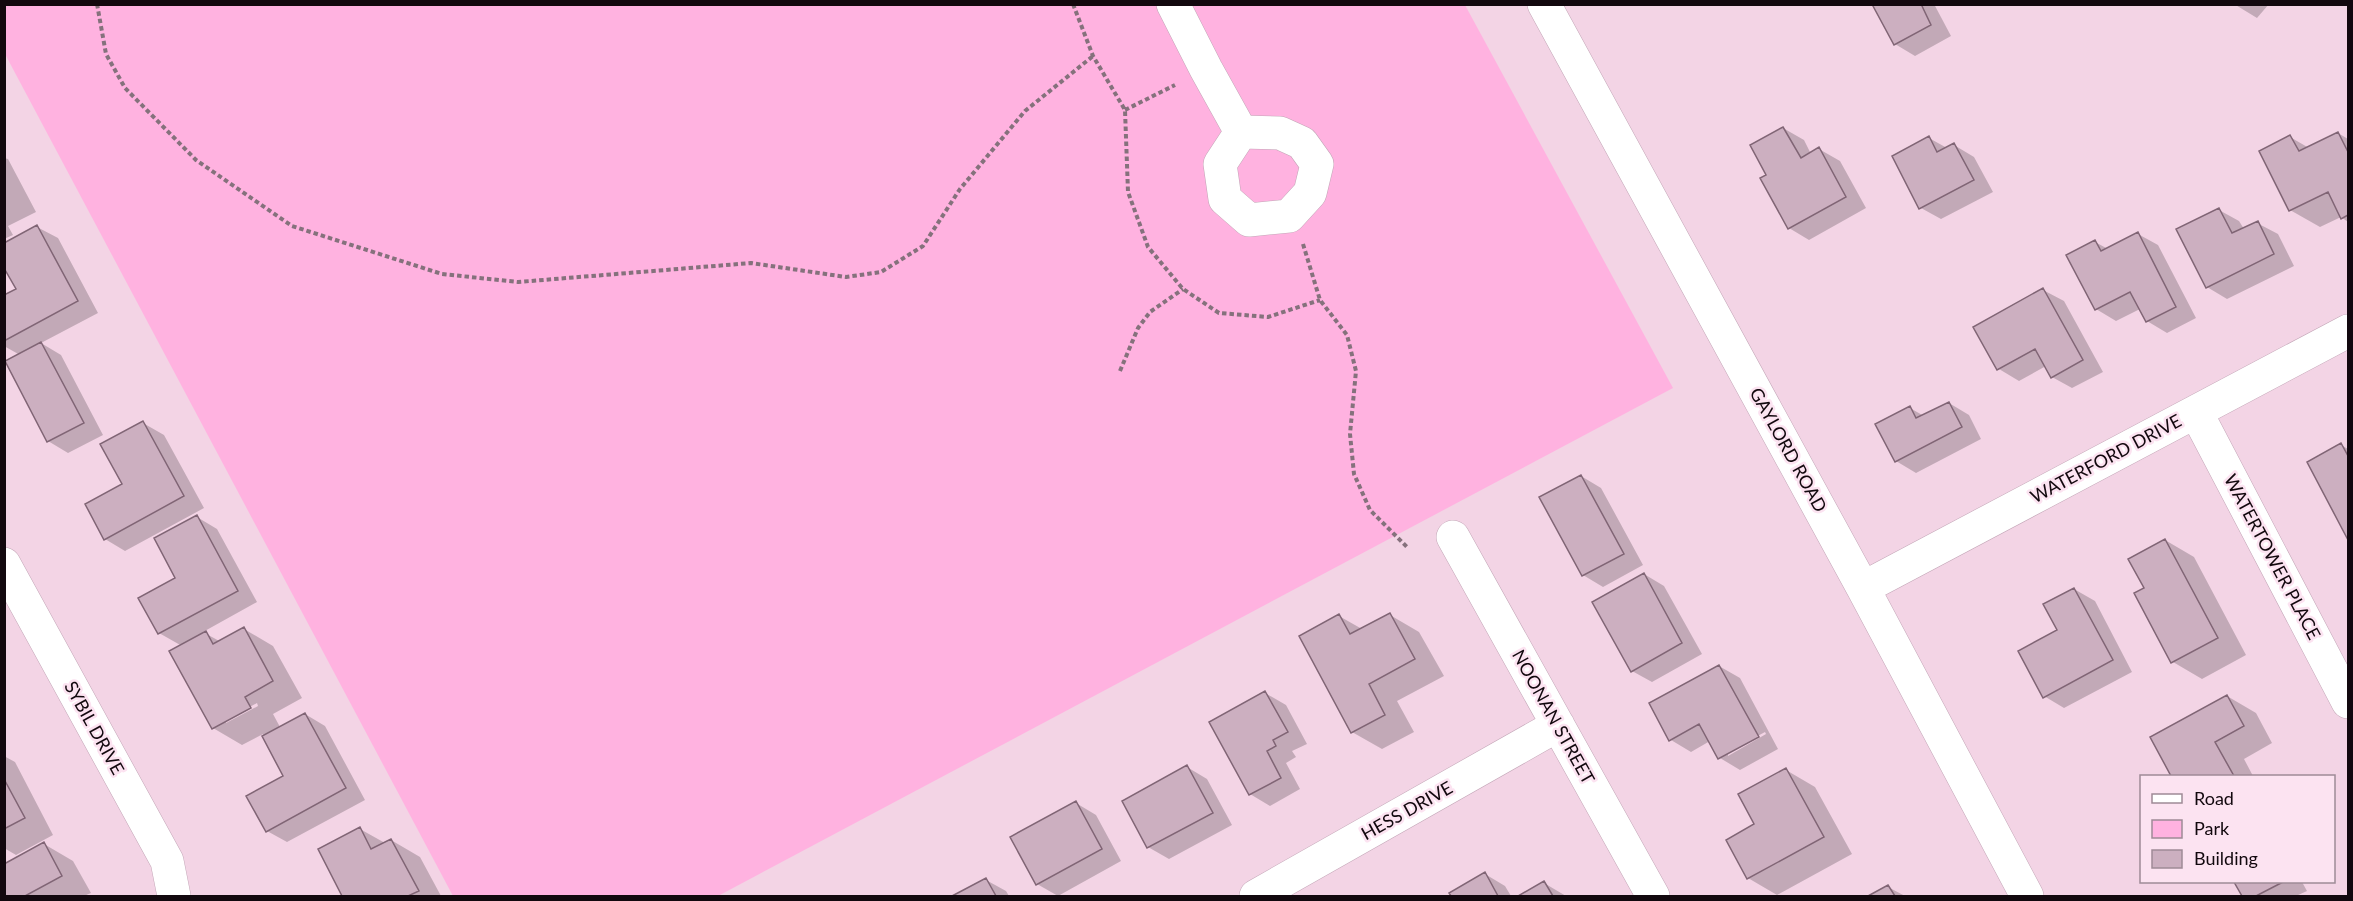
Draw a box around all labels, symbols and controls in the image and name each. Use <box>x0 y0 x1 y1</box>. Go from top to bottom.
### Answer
street label: GAYLORD ROAD <box>1746 383 1832 516</box>
street label: WATERFORD DRIVE <box>2026 409 2185 507</box>
street label: WATERTOWER PLACE <box>2220 470 2326 643</box>
street label: NOONAN STREET <box>1508 646 1600 788</box>
street label: SYBIL DRIVE <box>60 677 130 778</box>
legend <box>2140 775 2335 883</box>
street label: HESS DRIVE <box>1357 776 1456 844</box>
text: Road <box>2194 787 2234 809</box>
text: Park <box>2194 817 2230 839</box>
text: Building <box>2194 847 2258 869</box>

